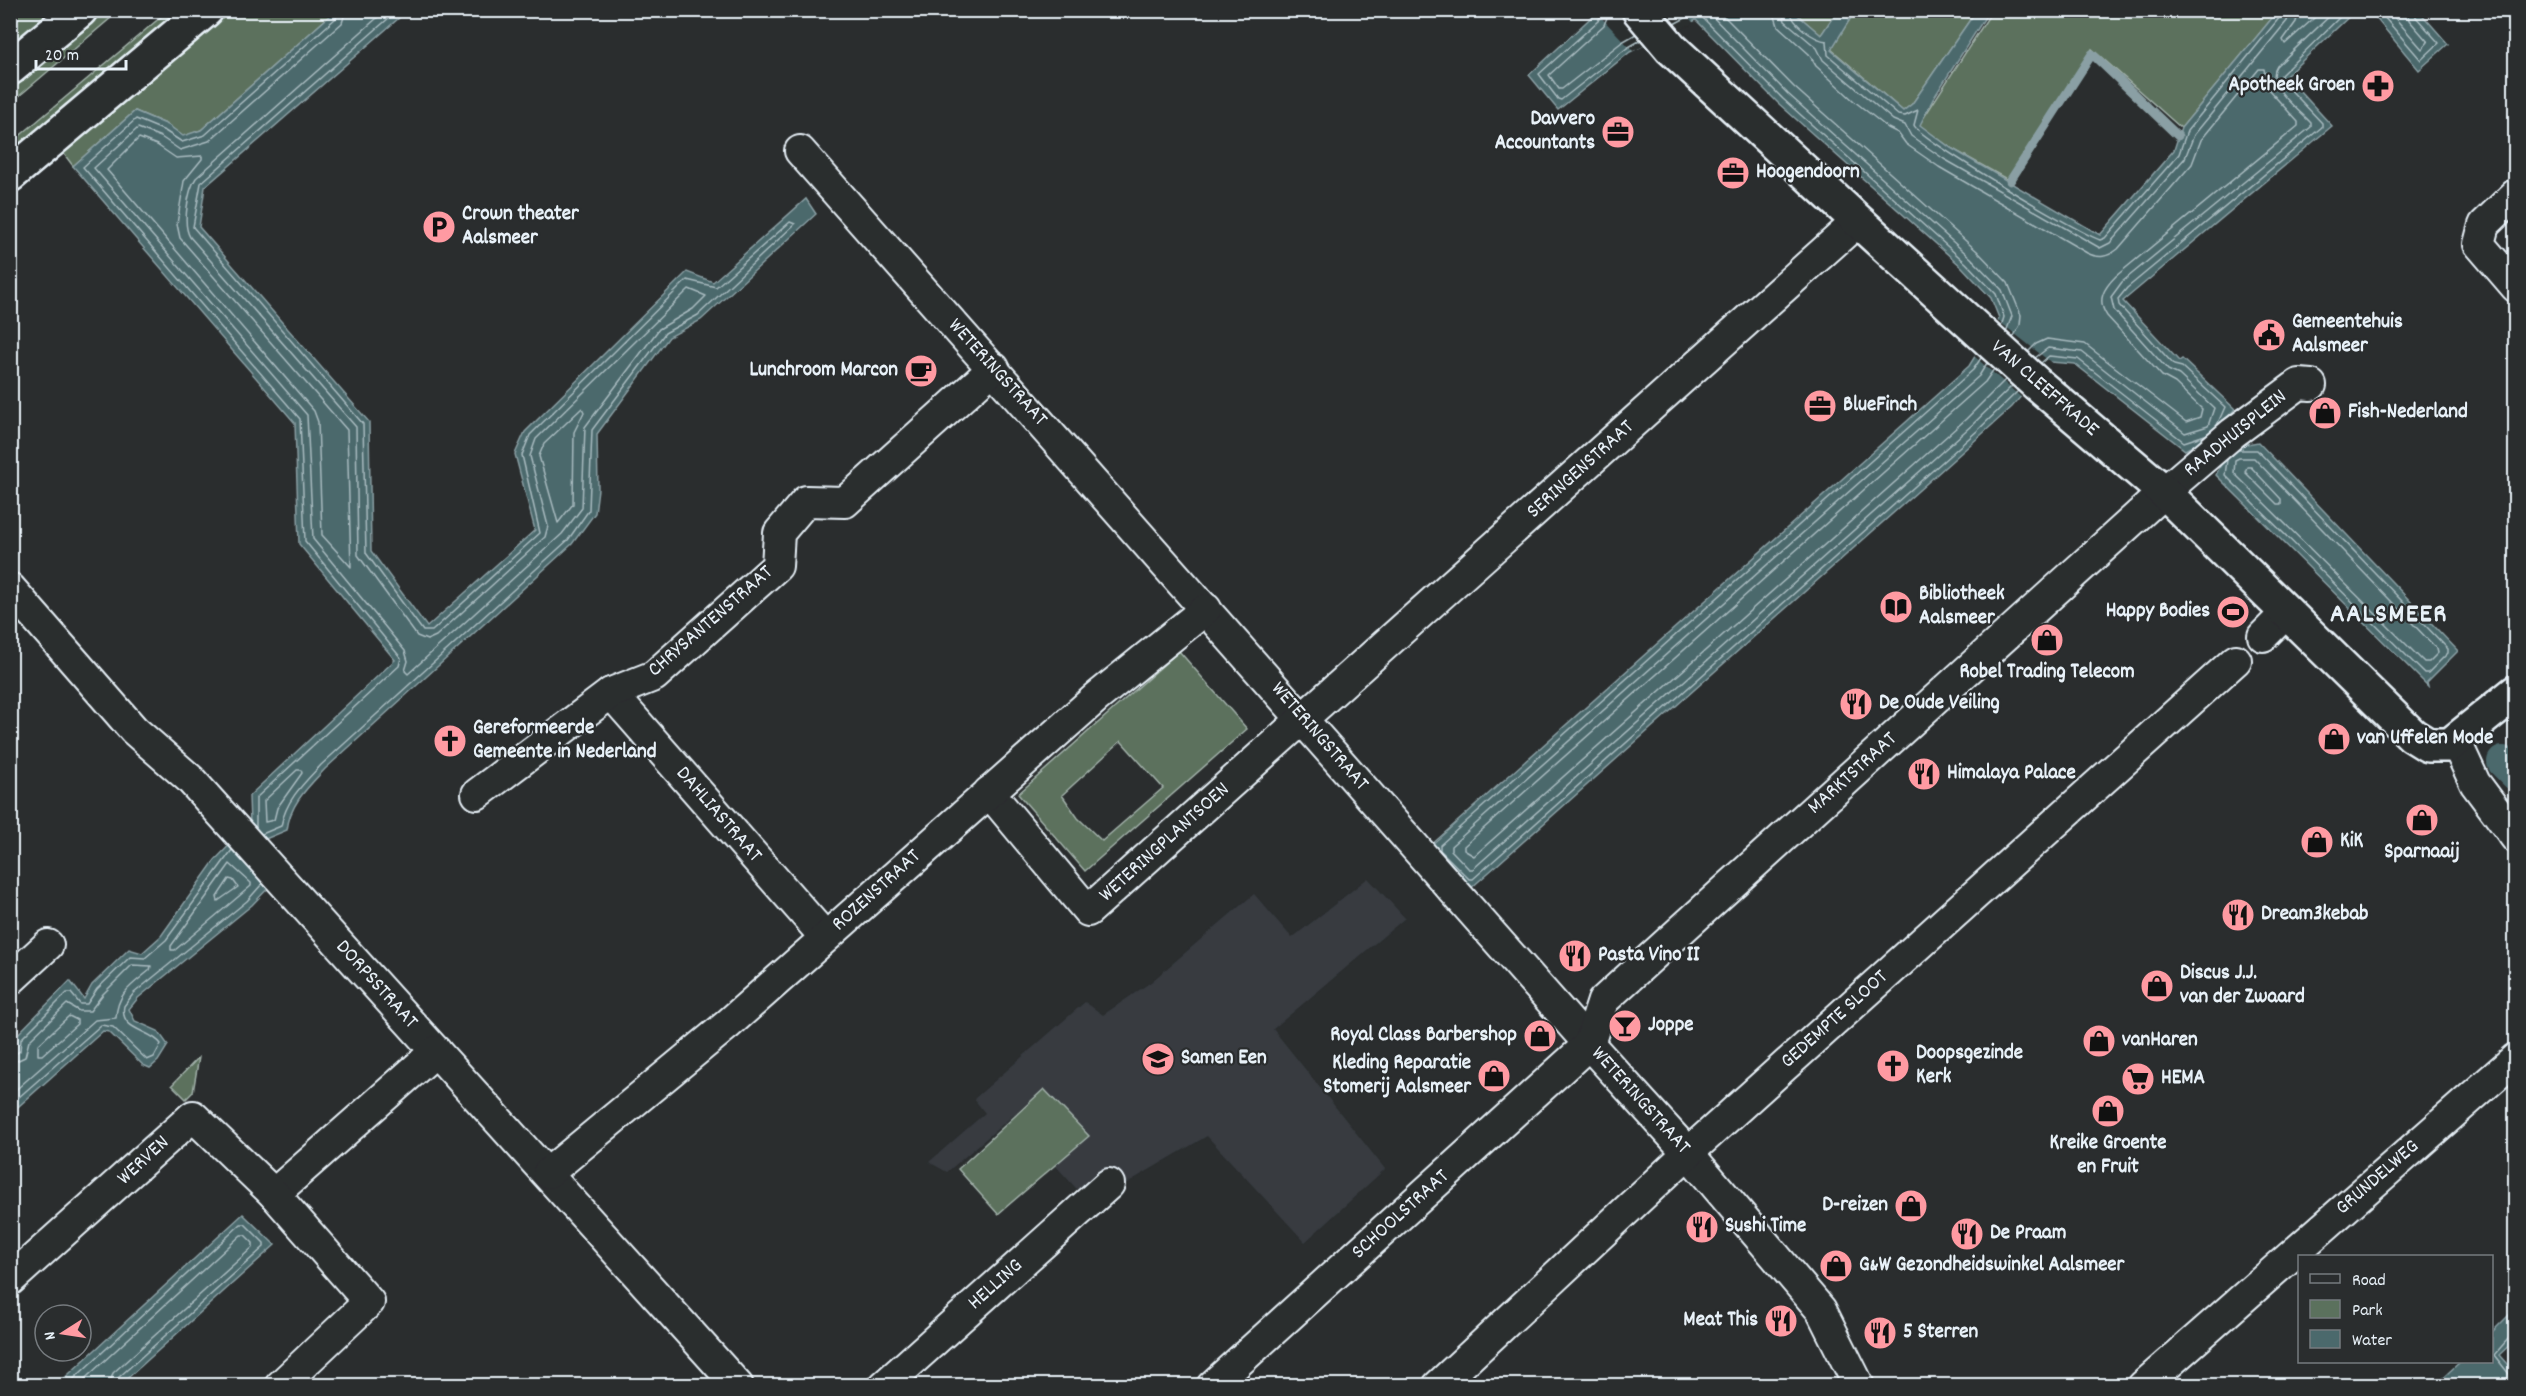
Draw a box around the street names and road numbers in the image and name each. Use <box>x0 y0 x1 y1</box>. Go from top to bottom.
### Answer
street label: WETERINGSTRAAT <box>940 312 1054 434</box>
street label: VAN CLEEFFKADE <box>1983 333 2105 445</box>
street label: RAADHUISPLEIN <box>2178 383 2294 485</box>
street label: SERINGENSTRAAT <box>1521 413 1642 527</box>
street label: CHRYSANTENSTRAAT <box>642 559 781 685</box>
street label: WETERINGSTRAAT <box>1263 676 1375 799</box>
street label: MARKTSTRAAT <box>1802 725 1905 822</box>
street label: DAHLIASTRAAT <box>668 760 769 870</box>
street label: WETERINGPLANTSOEN <box>1093 776 1237 910</box>
street label: ROZENSTRAAT <box>826 842 929 939</box>
street label: DORPSSTRAAT <box>328 934 425 1037</box>
street label: GEDEMPTE SLOOT <box>1775 963 1896 1076</box>
street label: WETERINGSTRAAT <box>1583 1040 1697 1162</box>
street label: WERVEN <box>111 1129 177 1193</box>
street label: GRUNDELWEG <box>2329 1133 2427 1223</box>
street label: SCHOOLSTRAAT <box>1346 1163 1457 1267</box>
street label: HELLING <box>962 1252 1030 1318</box>

